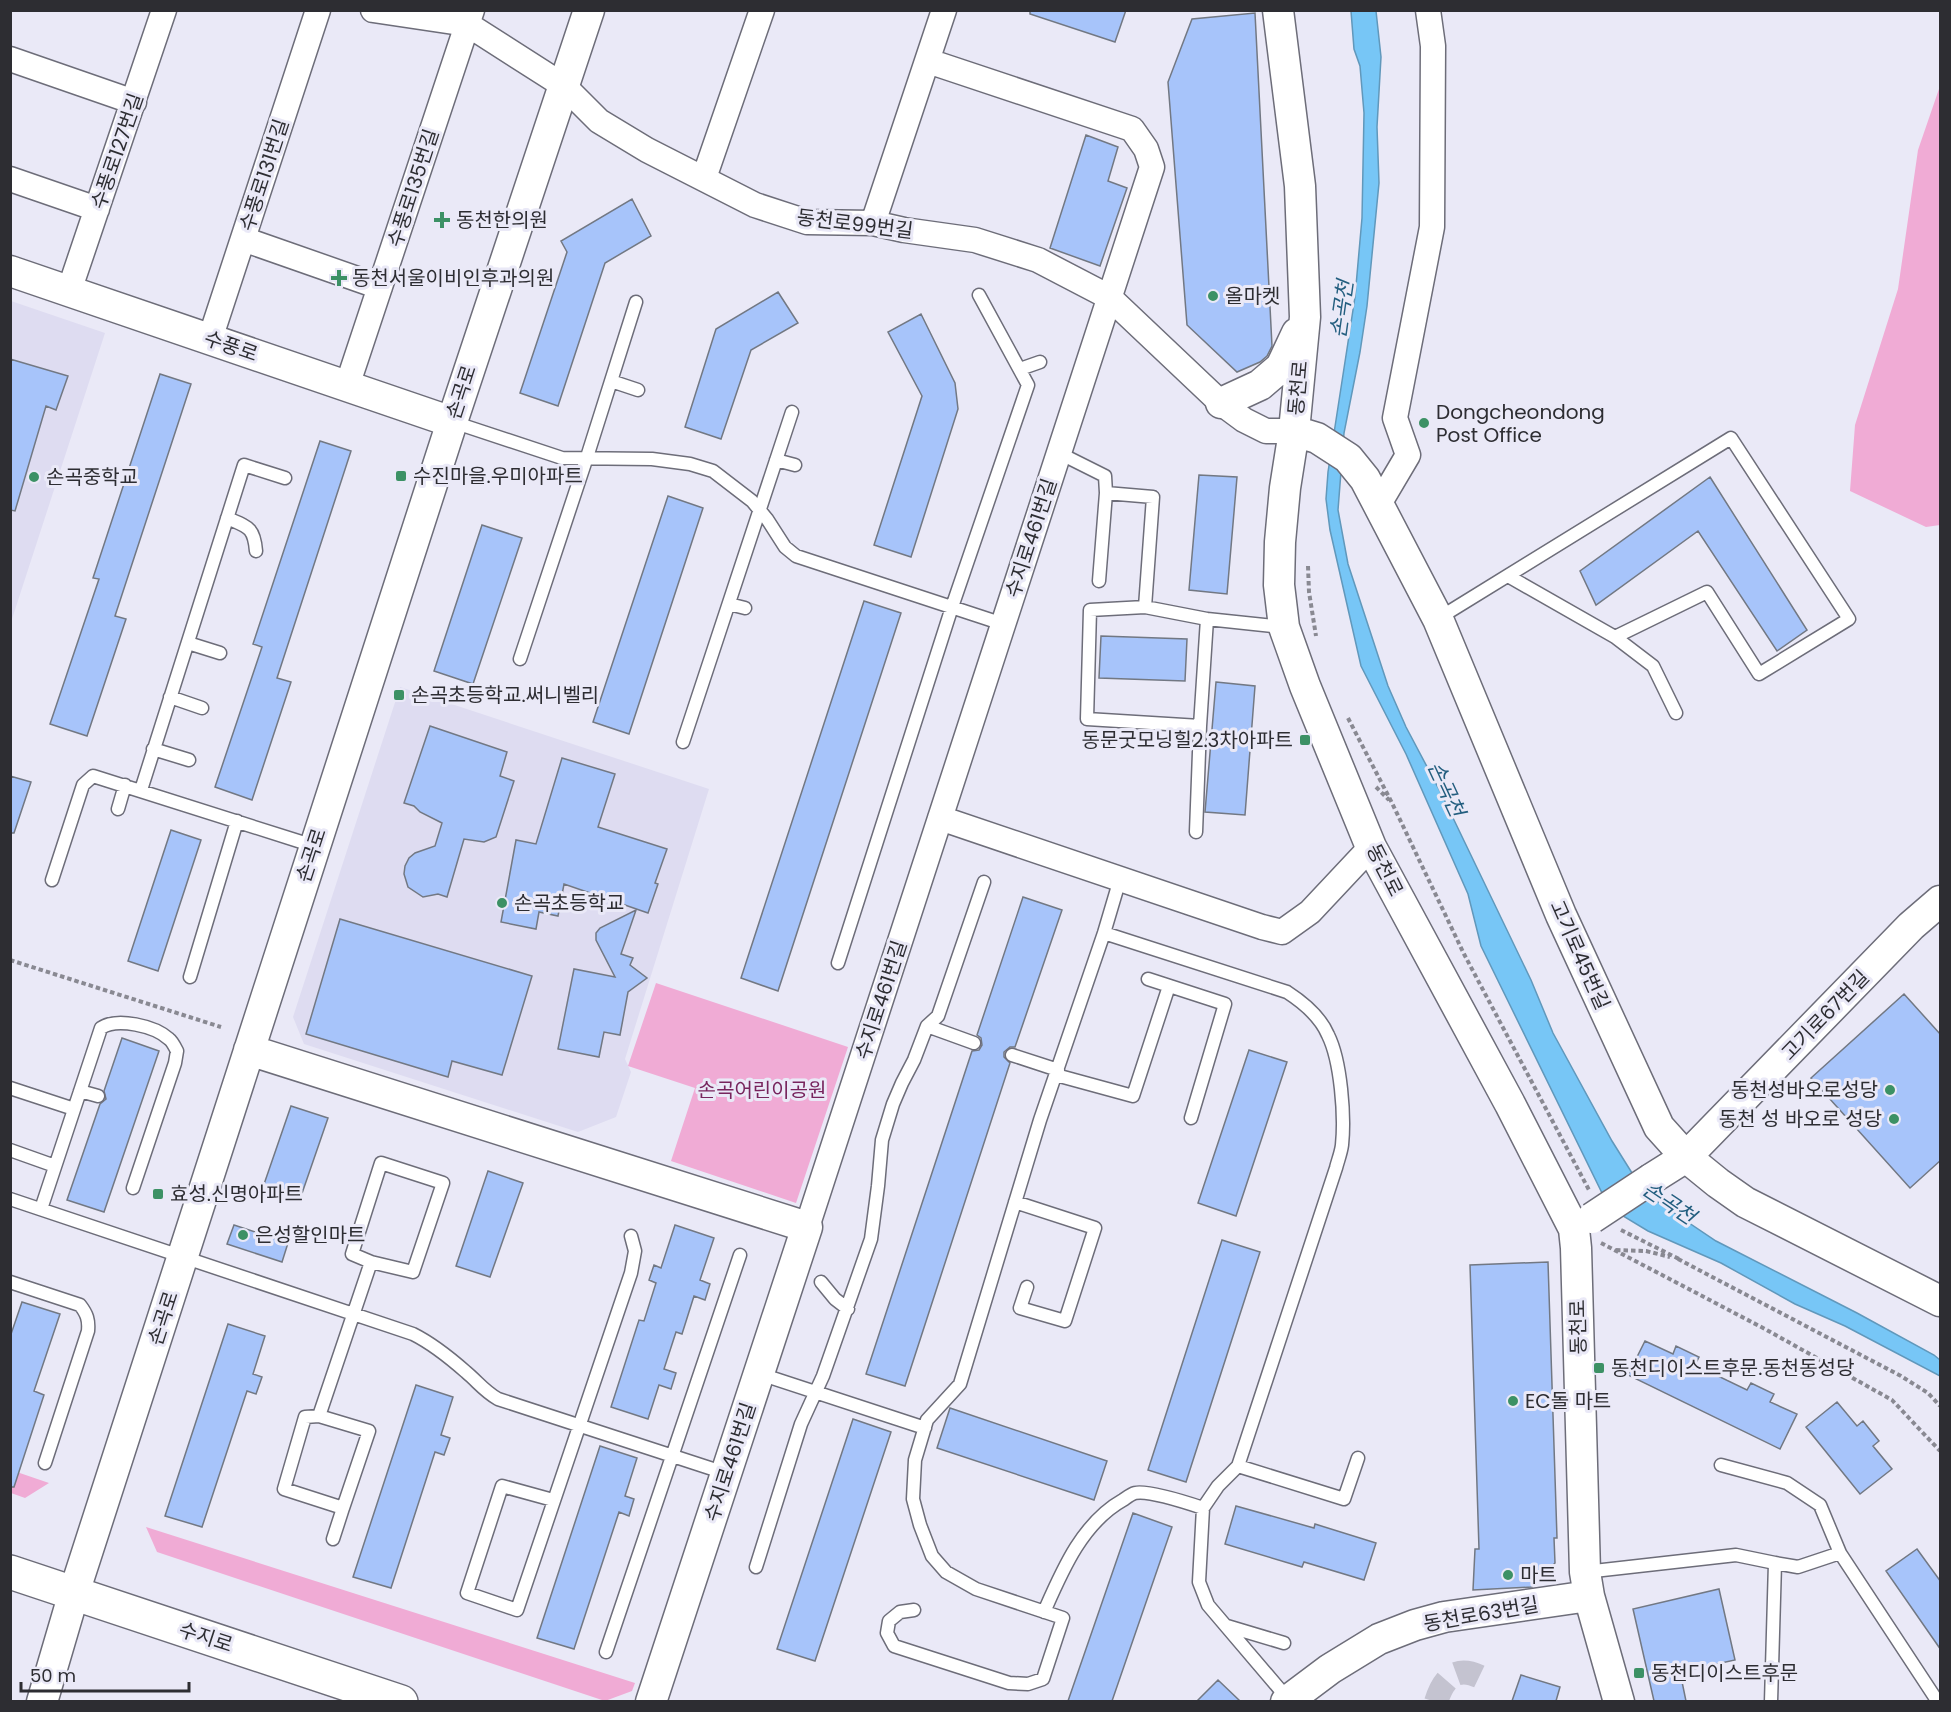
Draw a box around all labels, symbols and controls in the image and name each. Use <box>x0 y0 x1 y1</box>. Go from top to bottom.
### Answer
street label: 수풍로127번길 <box>84 89 150 213</box>
street label: 수풍로131번길 <box>233 115 295 235</box>
street label: 수풍로135번길 <box>381 125 445 251</box>
street label: 동천로99번길 <box>795 203 915 245</box>
place label: 동천한의원 <box>456 206 548 234</box>
marker: 동천한의원 <box>433 211 451 229</box>
place label: 동천서울이비인후과의원 <box>352 264 554 292</box>
marker: 동천서울이비인후과의원 <box>330 269 348 287</box>
water label: 손곡천 <box>1323 276 1360 340</box>
place label: 올마켓 <box>1225 282 1280 310</box>
marker: 올마켓 <box>1206 289 1220 303</box>
street label: 수풍로 <box>200 324 262 368</box>
street label: 동천로 <box>1282 359 1314 417</box>
street label: 손곡로 <box>439 361 483 423</box>
place label: Dongcheondong Post Office <box>1436 398 1605 449</box>
marker: Dongcheondong Post Office <box>1417 416 1431 430</box>
place label: 수진마을.우미아파트 <box>413 462 583 490</box>
place label: 손곡중학교 <box>46 463 138 491</box>
marker: 수진마을.우미아파트 <box>394 469 408 483</box>
marker: 손곡중학교 <box>27 470 41 484</box>
street label: 수지로461번길 <box>999 475 1063 601</box>
place label: 손곡초등학교.써니벨리 <box>411 681 599 709</box>
marker: 손곡초등학교.써니벨리 <box>392 688 406 702</box>
place label: 동문굿모닝힐2.3차아파트 <box>1082 726 1293 754</box>
marker: 동문굿모닝힐2.3차아파트 <box>1298 733 1312 747</box>
water label: 손곡천 <box>1421 756 1473 824</box>
street label: 손곡로 <box>289 824 333 886</box>
street label: 동천로 <box>1360 839 1410 901</box>
place label: 손곡초등학교 <box>514 889 624 917</box>
marker: 손곡초등학교 <box>495 896 509 910</box>
street label: 고기로45번길 <box>1543 896 1617 1014</box>
street label: 수지로461번길 <box>849 937 913 1063</box>
street label: 고기로67번길 <box>1775 964 1875 1066</box>
park label: 손곡어린이공원 <box>698 1076 826 1104</box>
place label: 동천성바오로성당 <box>1731 1076 1878 1104</box>
marker: 동천성바오로성당 <box>1883 1083 1897 1097</box>
place label: 동천 성 바오로 성당 <box>1719 1105 1882 1133</box>
marker: 동천 성 바오로 성당 <box>1887 1112 1901 1126</box>
water label: 손곡천 <box>1637 1174 1704 1232</box>
place label: 효성.신명아파트 <box>170 1180 303 1208</box>
marker: 효성.신명아파트 <box>151 1187 165 1201</box>
place label: 은성할인마트 <box>255 1221 365 1249</box>
marker: 은성할인마트 <box>236 1228 250 1242</box>
street label: 손곡로 <box>141 1287 185 1349</box>
street label: 동천로 <box>1564 1299 1592 1355</box>
place label: 동천디이스트후문.동천동성당 <box>1611 1354 1854 1382</box>
marker: 동천디이스트후문.동천동성당 <box>1592 1361 1606 1375</box>
place label: EC돌 마트 <box>1525 1387 1611 1415</box>
marker: EC돌 마트 <box>1506 1394 1520 1408</box>
street label: 수지로461번길 <box>698 1399 762 1525</box>
place label: 마트 <box>1520 1561 1557 1589</box>
marker: 마트 <box>1501 1568 1515 1582</box>
street label: 동천로63번길 <box>1421 1590 1541 1638</box>
street label: 수지로 <box>175 1615 237 1659</box>
scale bar <box>21 1655 189 1693</box>
place label: 동천디이스트후문 <box>1651 1659 1798 1687</box>
text: 50 m <box>30 1663 76 1688</box>
marker: 동천디이스트후문 <box>1632 1666 1646 1680</box>

